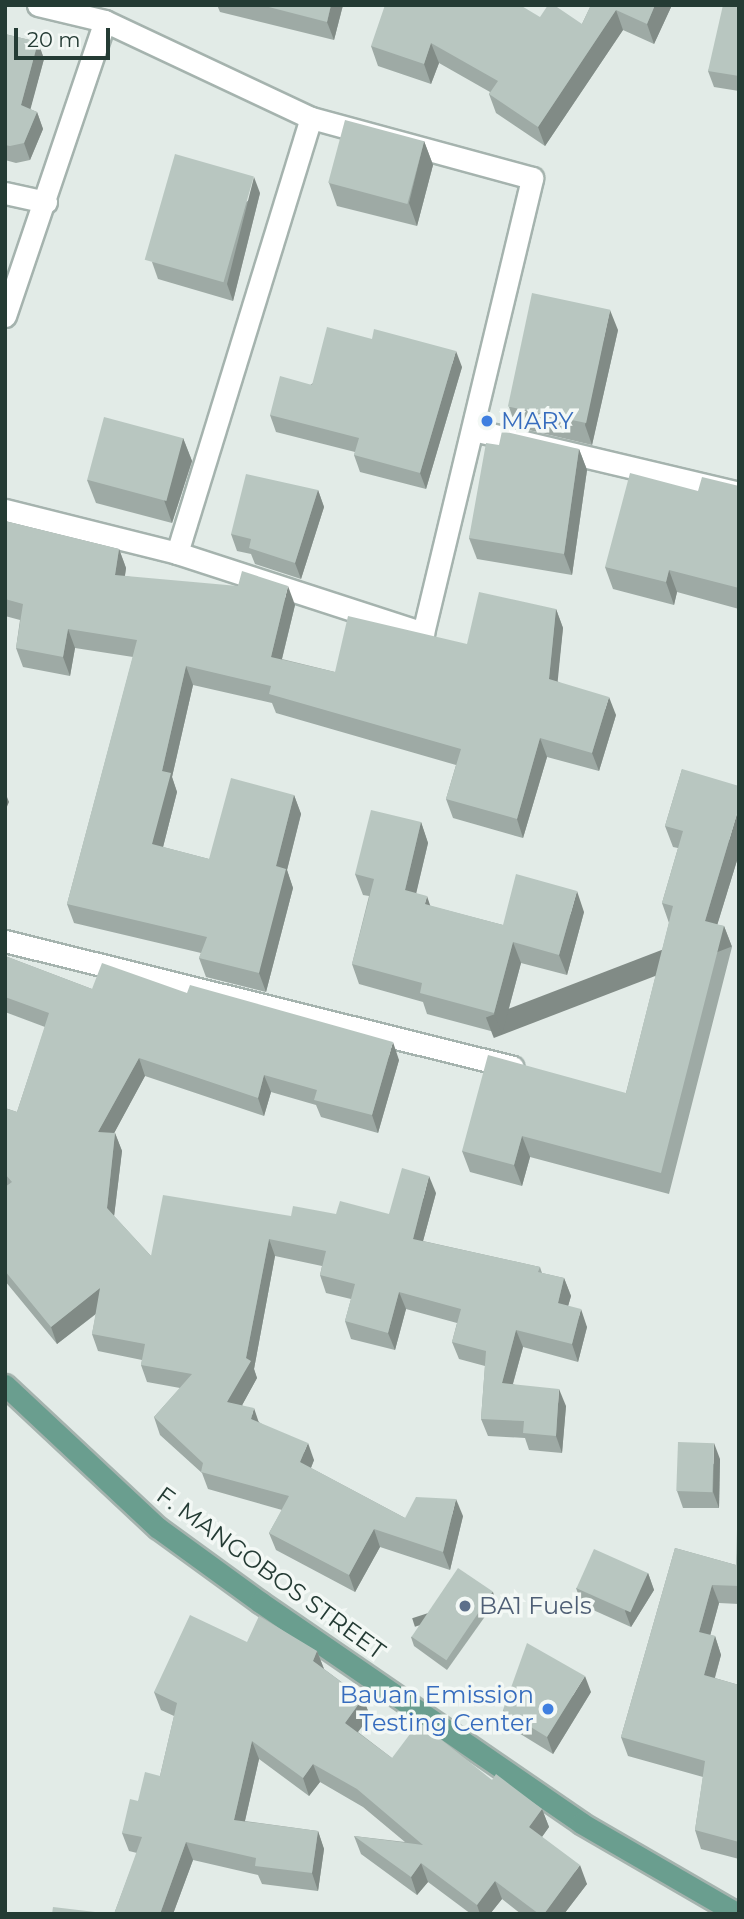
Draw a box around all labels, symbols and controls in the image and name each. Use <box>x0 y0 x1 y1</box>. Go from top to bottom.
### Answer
scale bar <box>18 14 114 58</box>
text: 20 m <box>27 27 81 52</box>
place label: MARY <box>501 407 573 435</box>
marker: MARY <box>479 413 495 429</box>
street label: F. MANGOBOS STREET <box>151 1480 391 1666</box>
place label: BA1 Fuels <box>479 1592 592 1620</box>
marker: BA1 Fuels <box>457 1598 473 1614</box>
place label: Bauan Emission Testing Center <box>340 1681 534 1737</box>
marker: Bauan Emission Testing Center <box>540 1701 556 1717</box>

